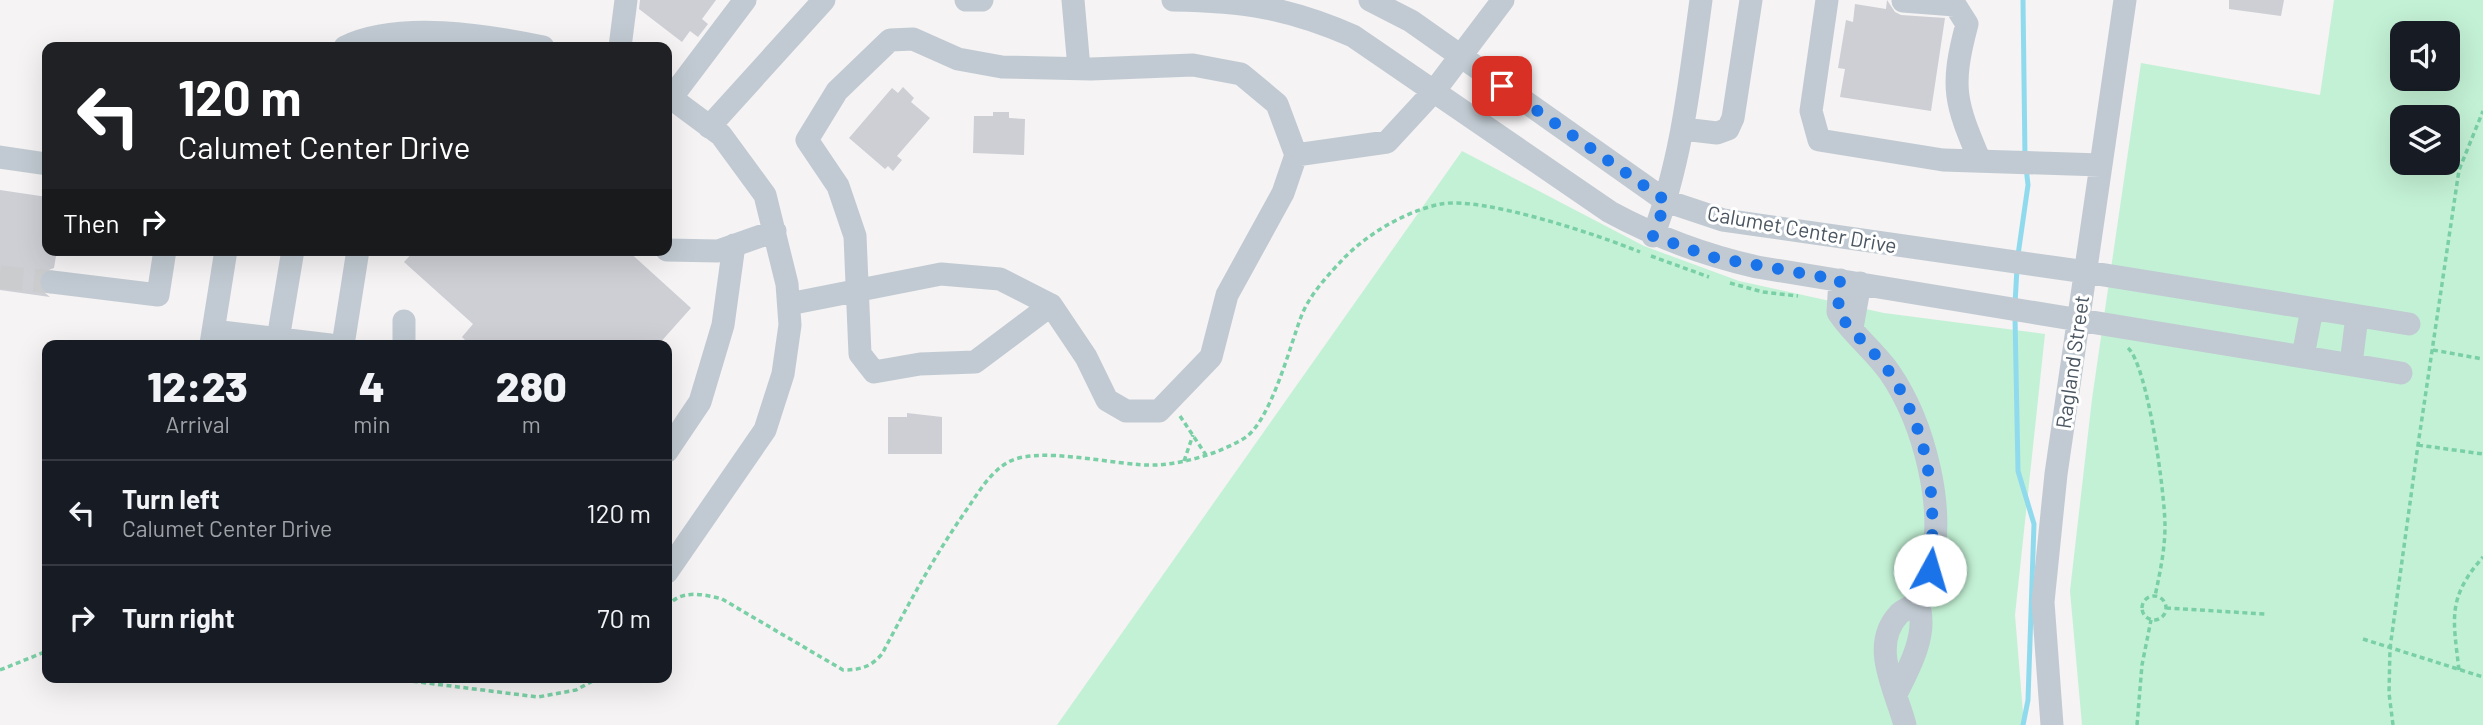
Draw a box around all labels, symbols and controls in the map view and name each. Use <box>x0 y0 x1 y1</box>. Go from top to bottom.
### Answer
map controls <box>2390 21 2460 175</box>
button: sound <box>2390 21 2460 91</box>
pin <box>1472 56 1532 116</box>
text: 120 m <box>178 67 301 126</box>
icon: arrive <box>1483 67 1521 105</box>
icon: left <box>63 70 154 161</box>
button: layers <box>2390 105 2460 175</box>
text: Calumet Center Drive <box>178 127 470 165</box>
street label: Calumet Center Drive <box>1706 200 1899 257</box>
icon: right <box>134 203 172 241</box>
text: Then <box>63 207 120 238</box>
street label: Ragland Street <box>2050 293 2093 430</box>
text: 12:23 <box>147 360 248 410</box>
text: 4 <box>359 360 385 410</box>
text: 280 <box>496 360 567 410</box>
text: Arrival <box>165 410 230 438</box>
text: min <box>353 410 390 438</box>
text: m <box>522 410 541 438</box>
text: Turn left <box>122 483 220 514</box>
icon: left <box>63 494 101 532</box>
text: 120 m <box>587 497 651 528</box>
text: Calumet Center Drive <box>122 514 332 542</box>
position arrow <box>1893 533 1967 607</box>
icon: right <box>63 599 101 637</box>
text: Turn right <box>122 602 235 633</box>
text: 70 m <box>597 602 651 633</box>

